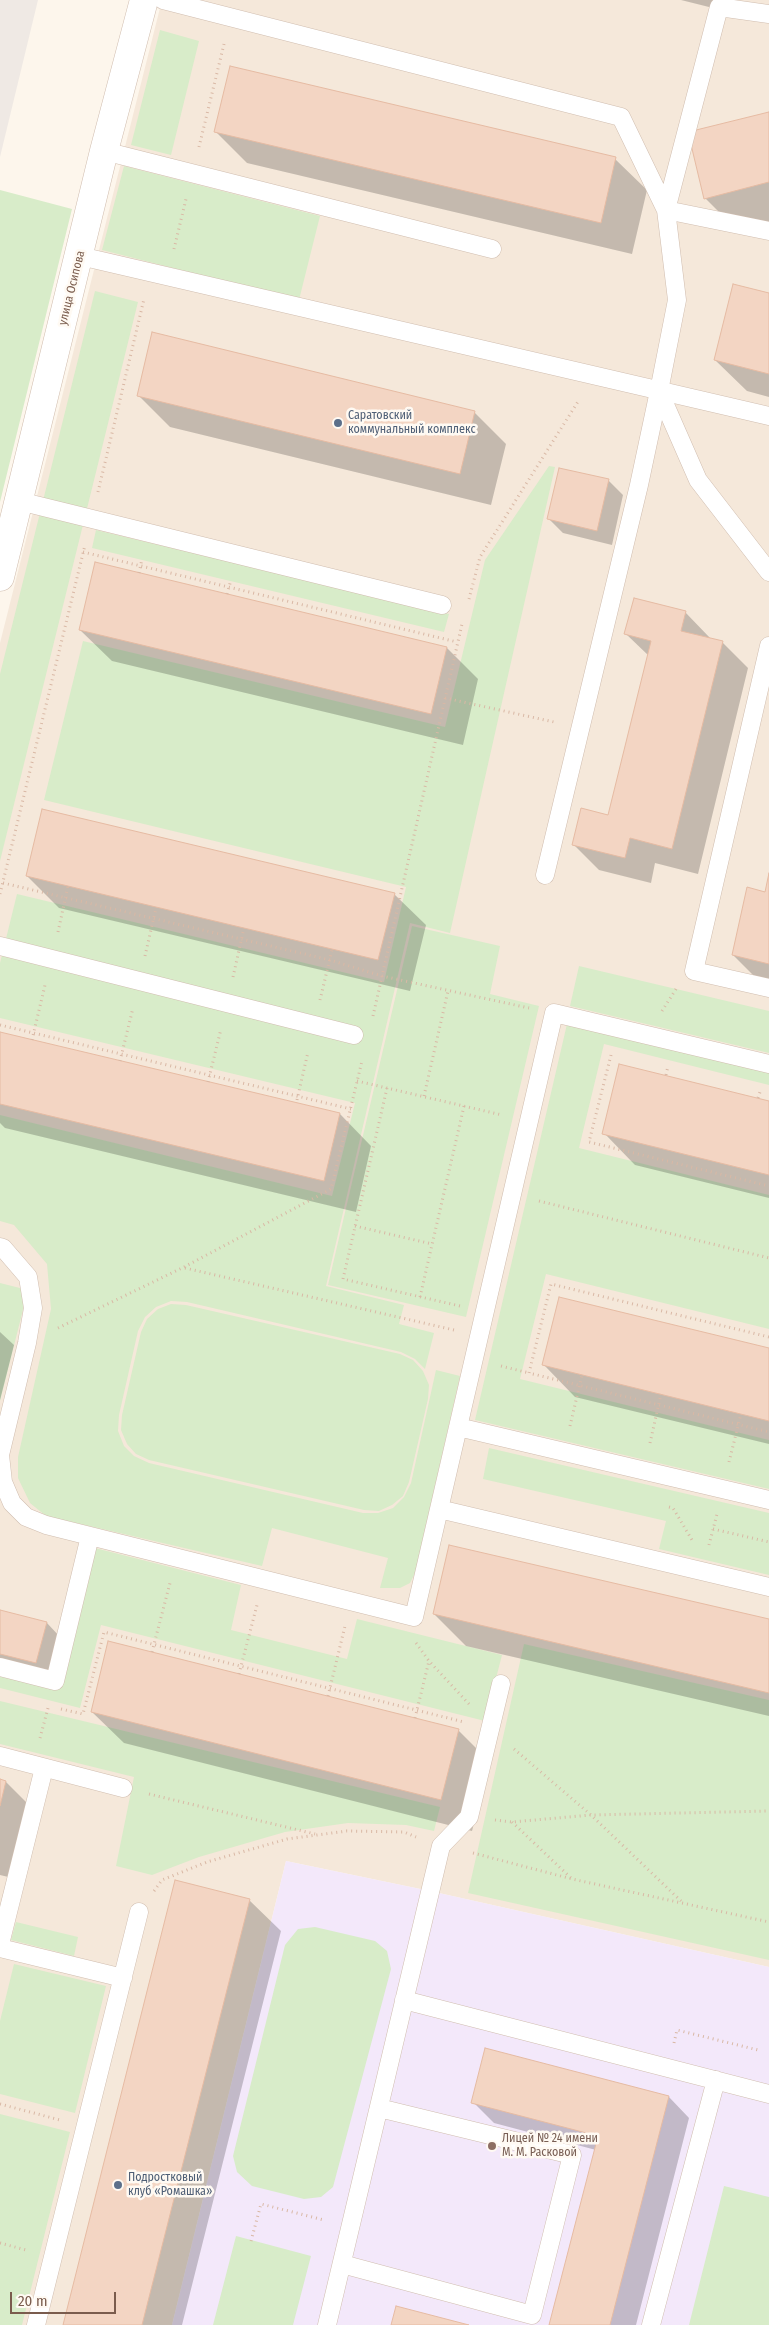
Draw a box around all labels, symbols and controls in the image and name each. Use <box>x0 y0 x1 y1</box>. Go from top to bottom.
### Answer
street label: улица Осипова <box>56 249 88 327</box>
place label: Саратовский коммунальный комплекс <box>348 409 476 437</box>
marker: Саратовский коммунальный комплекс <box>332 417 344 429</box>
place label: Лицей № 24 имени М. М. Расковой <box>502 2132 598 2160</box>
marker: Лицей № 24 имени М. М. Расковой <box>486 2140 498 2152</box>
place label: Подростковый клуб «Ромашка» <box>128 2171 212 2199</box>
marker: Подростковый клуб «Ромашка» <box>112 2179 124 2191</box>
scale bar <box>12 2282 119 2314</box>
text: 20 m <box>18 2292 48 2310</box>

